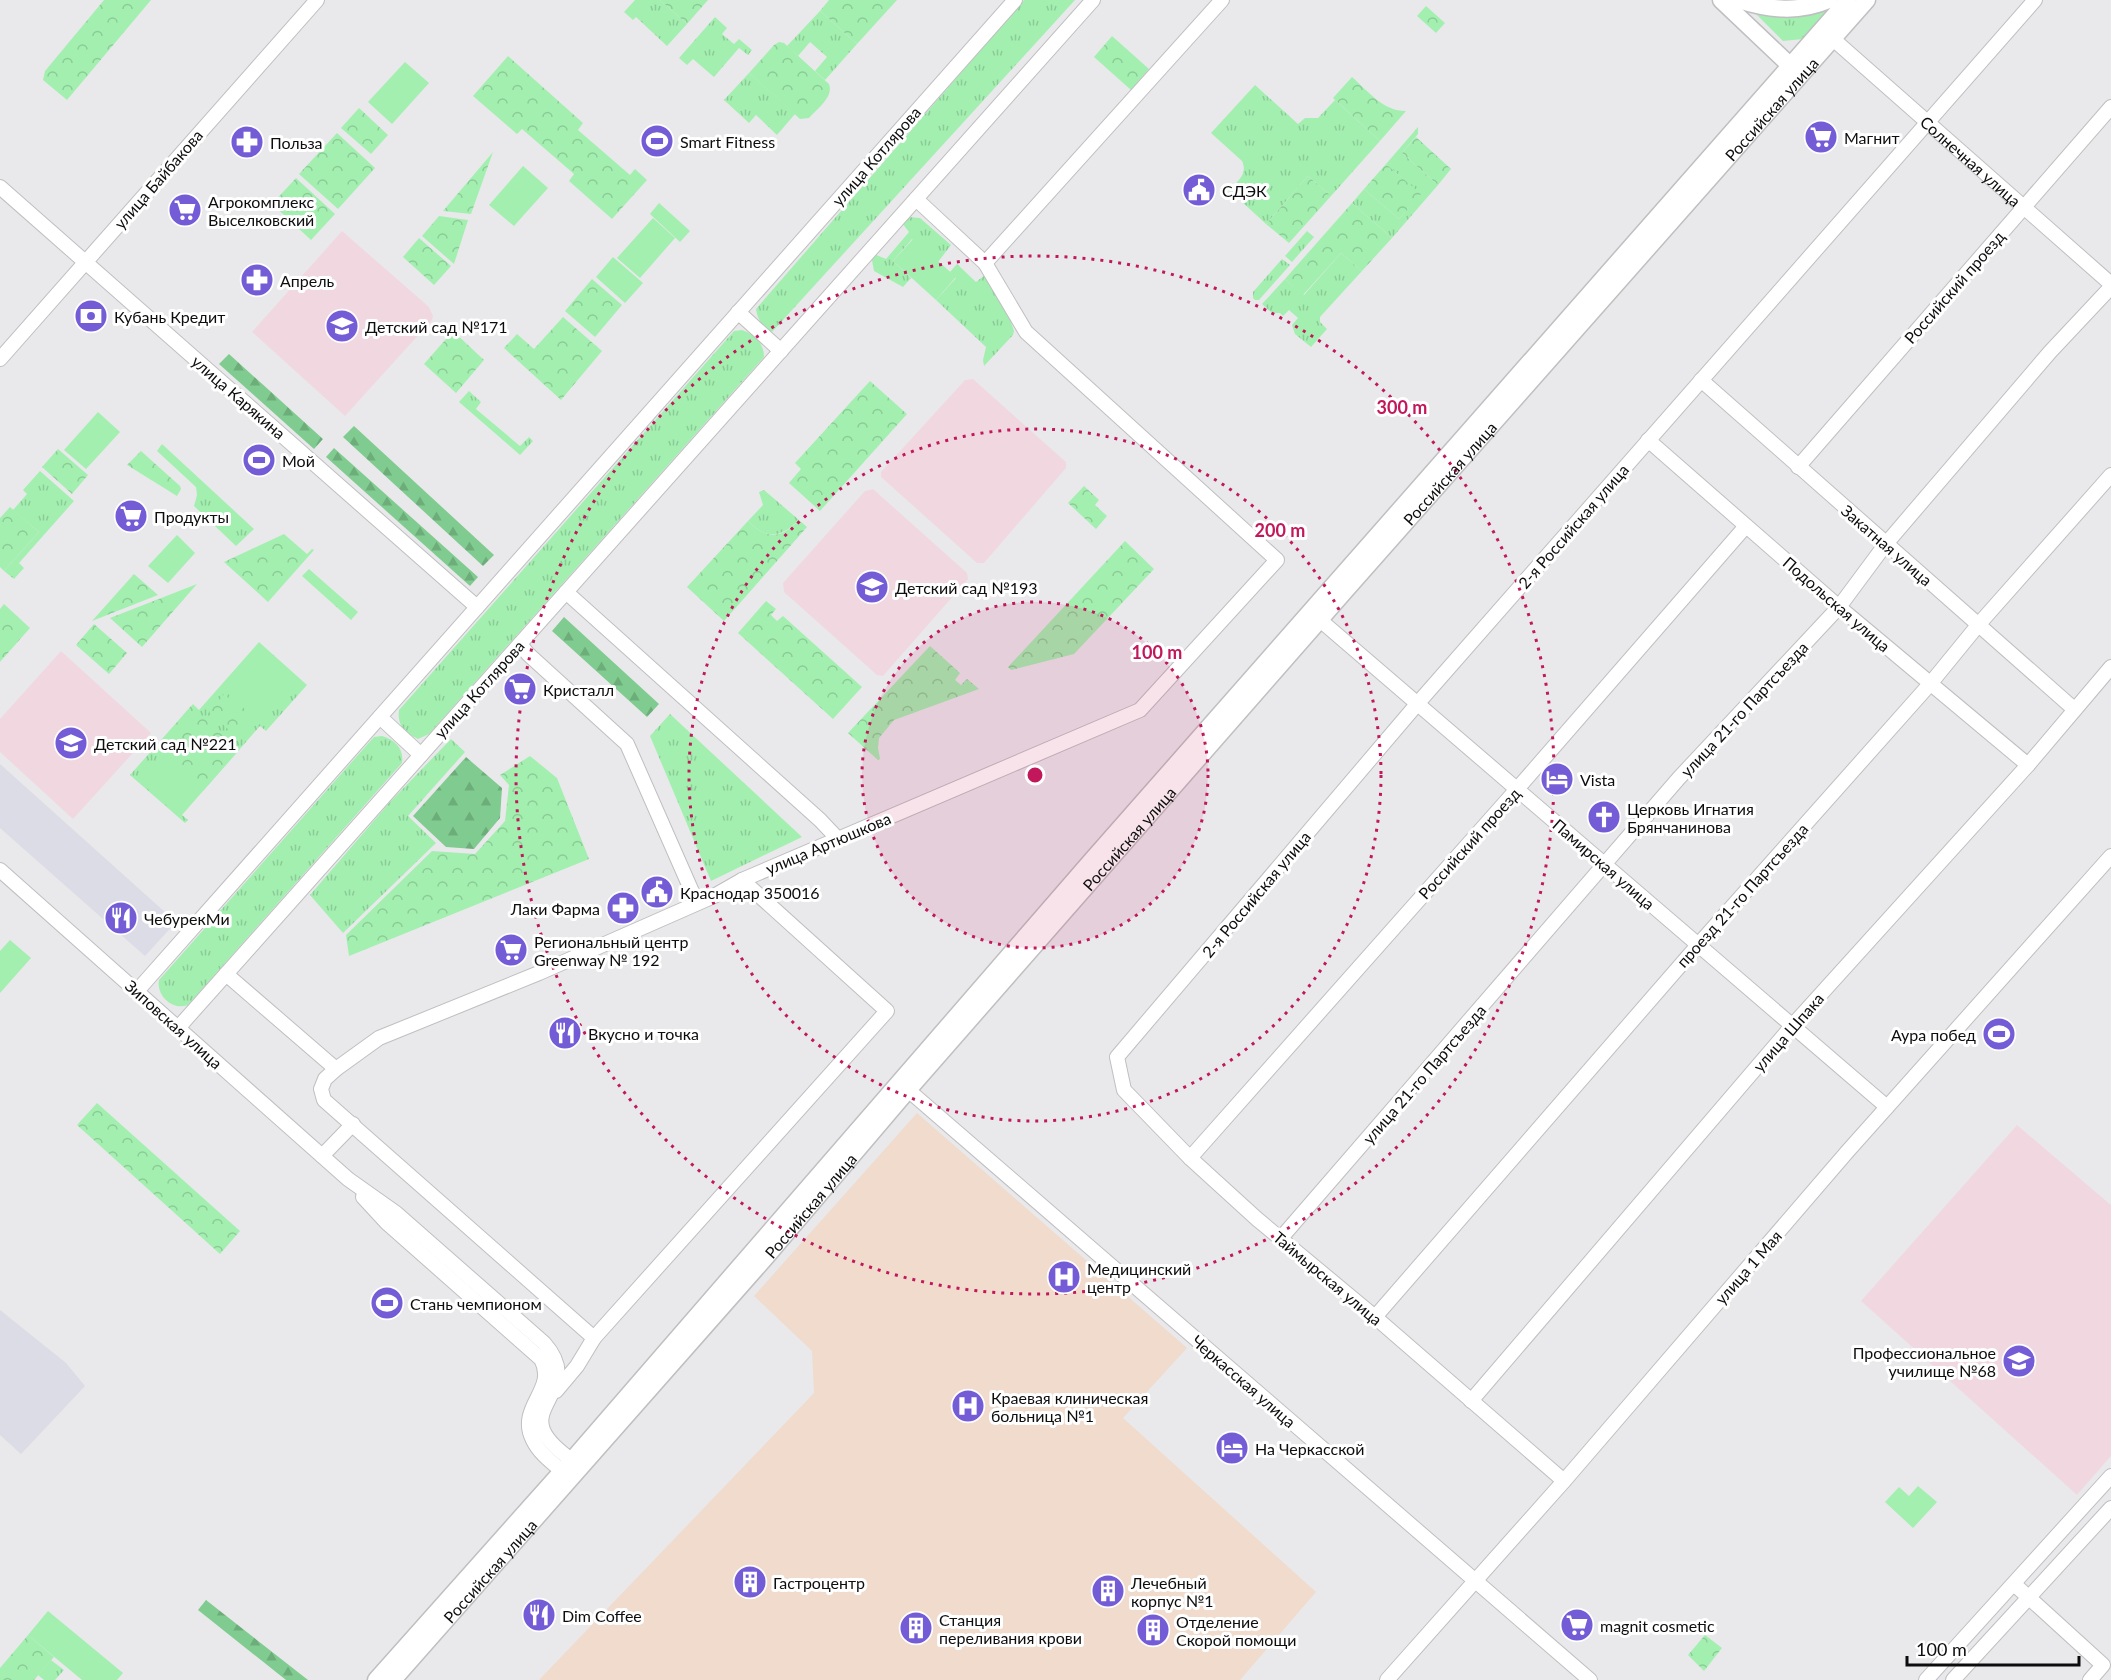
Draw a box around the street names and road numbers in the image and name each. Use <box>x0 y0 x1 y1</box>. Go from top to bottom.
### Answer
street label: Российская улица <box>1720 53 1822 164</box>
street label: улица Котлярова <box>828 103 924 209</box>
street label: Солнечная улица <box>1917 111 2025 210</box>
street label: улица Байбакова <box>110 126 206 232</box>
street label: Российский проезд <box>1900 227 2008 347</box>
street label: улица Карякина <box>188 351 290 443</box>
street label: Российская улица <box>1399 417 1500 528</box>
street label: 2-я Российская улица <box>1514 460 1632 592</box>
street label: Закатная улица <box>1838 500 1936 590</box>
street label: Подольская улица <box>1780 552 1894 656</box>
street label: улица Котлярова <box>430 636 528 742</box>
street label: улица 21-го Партсъезда <box>1676 637 1812 781</box>
street label: Российская улица <box>1078 782 1179 894</box>
street label: Российский проезд <box>1414 784 1524 902</box>
street label: улица Артюшкова <box>763 808 893 878</box>
street label: Памирская улица <box>1549 815 1659 913</box>
street label: проезд 21-го Партсъезда <box>1672 819 1812 971</box>
street label: 2-я Российская улица <box>1198 827 1314 961</box>
street label: Зиповская улица <box>122 976 226 1072</box>
street label: улица Шпака <box>1749 989 1827 1075</box>
street label: улица 21-го Партсъезда <box>1358 1001 1490 1147</box>
street label: Российская улица <box>760 1149 860 1261</box>
street label: улица 1 Мая <box>1711 1226 1785 1308</box>
street label: Таймырская улица <box>1270 1227 1386 1329</box>
street label: Черкасская улица <box>1188 1331 1300 1431</box>
street label: Российская улица <box>439 1515 540 1626</box>

